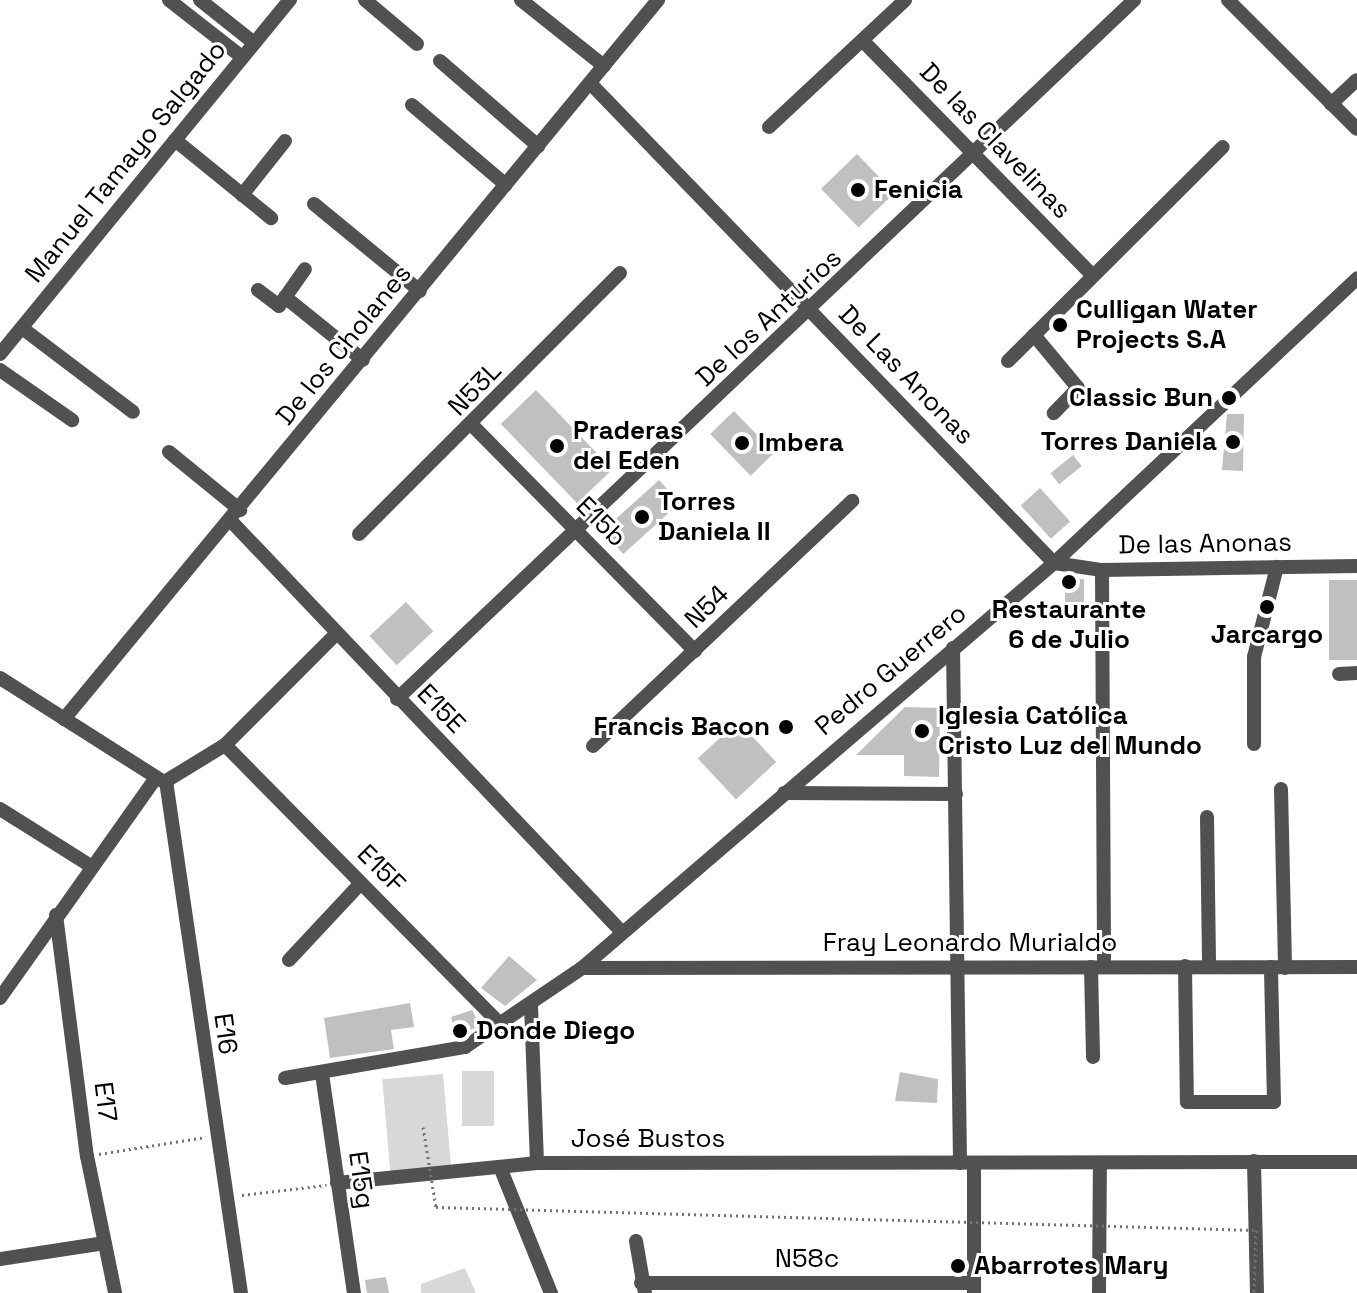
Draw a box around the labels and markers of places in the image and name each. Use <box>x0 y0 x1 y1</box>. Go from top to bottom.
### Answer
place label: Fenicia <box>874 174 963 206</box>
marker: Fenicia <box>849 181 867 199</box>
place label: Culligan Water Projects S.A <box>1076 294 1258 356</box>
marker: Culligan Water Projects S.A <box>1051 316 1069 334</box>
place label: Classic Bun <box>1069 382 1213 414</box>
marker: Classic Bun <box>1220 389 1238 407</box>
place label: Praderas del Eden <box>573 415 684 476</box>
place label: Torres Daniela <box>1041 426 1217 458</box>
place label: Imbera <box>758 427 844 459</box>
marker: Torres Daniela <box>1224 433 1242 451</box>
marker: Imbera <box>733 434 751 452</box>
marker: Praderas del Eden <box>548 437 566 455</box>
place label: Torres Daniela II <box>658 486 771 548</box>
marker: Torres Daniela II <box>633 508 651 526</box>
marker: Restaurante 6 de Julio <box>1060 573 1078 591</box>
place label: Restaurante 6 de Julio <box>992 594 1146 656</box>
marker: Jarcargo <box>1258 598 1276 616</box>
place label: Jarcargo <box>1211 619 1323 651</box>
place label: Iglesia Católica Cristo Luz del Mundo <box>938 700 1202 762</box>
place label: Francis Bacon <box>594 711 770 743</box>
marker: Francis Bacon <box>777 718 795 736</box>
marker: Iglesia Católica Cristo Luz del Mundo <box>913 722 931 740</box>
place label: Donde Diego <box>476 1015 635 1047</box>
marker: Donde Diego <box>451 1022 469 1040</box>
place label: Abarrotes Mary <box>974 1250 1169 1282</box>
marker: Abarrotes Mary <box>949 1257 967 1275</box>

